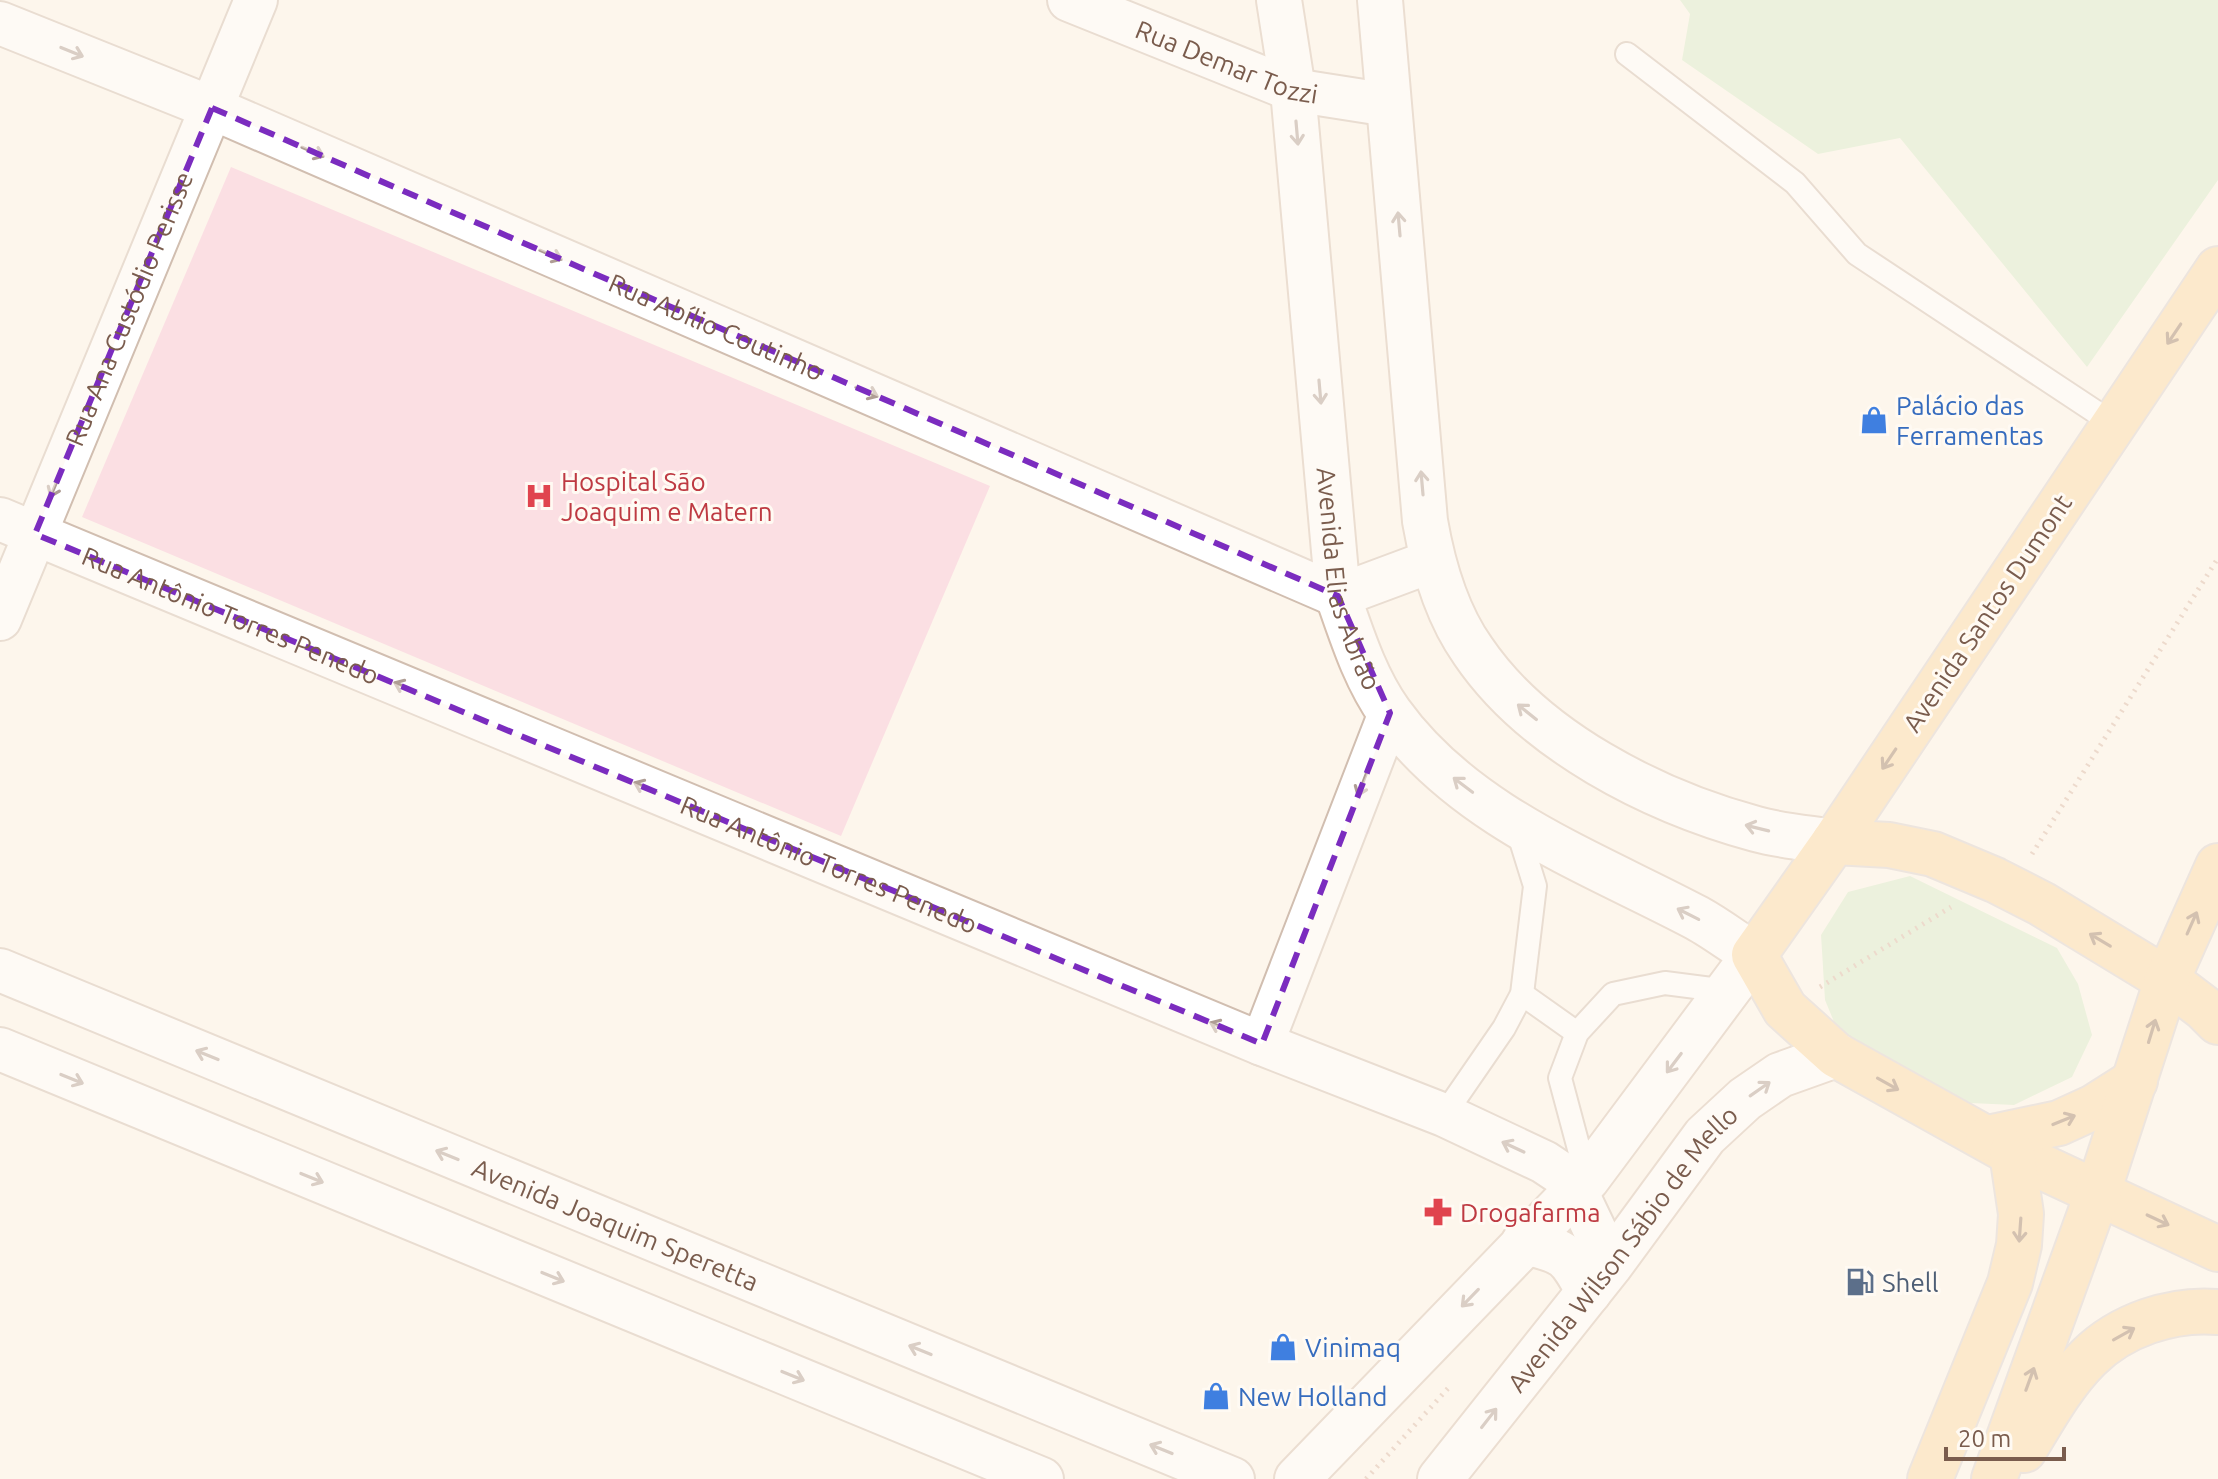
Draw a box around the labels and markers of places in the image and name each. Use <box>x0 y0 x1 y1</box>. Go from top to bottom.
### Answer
place label: Palácio das Ferramentas <box>1896 391 2044 450</box>
shop icon: Palácio das Ferramentas <box>1859 405 1889 435</box>
place label: Hospital São Joaquim e Matern <box>561 467 773 526</box>
hospital icon: Hospital São Joaquim e Matern <box>524 481 554 511</box>
pharmacy icon: Drogafarma <box>1423 1197 1453 1227</box>
place label: Drogafarma <box>1460 1198 1601 1227</box>
fuel station icon: Shell <box>1845 1267 1875 1297</box>
place label: Shell <box>1882 1268 1939 1297</box>
shop icon: Vinimaq <box>1268 1332 1298 1362</box>
place label: Vinimaq <box>1305 1333 1401 1362</box>
shop icon: New Holland <box>1201 1381 1231 1411</box>
place label: New Holland <box>1238 1382 1387 1411</box>

